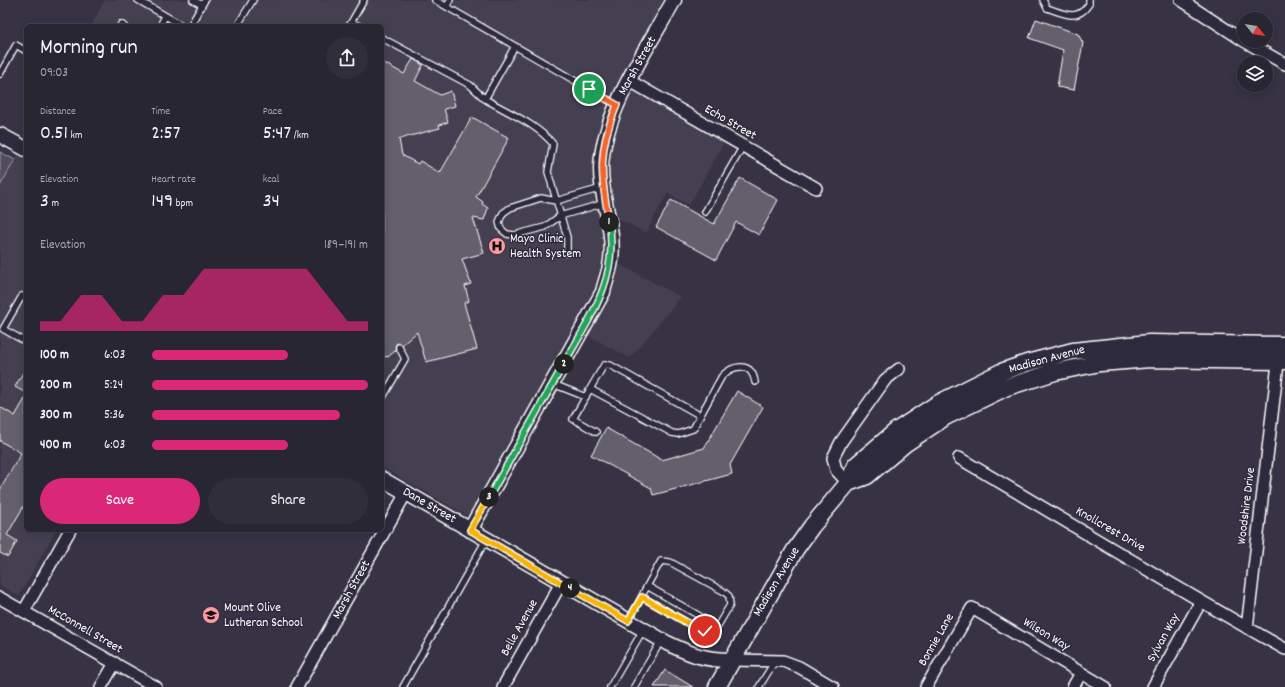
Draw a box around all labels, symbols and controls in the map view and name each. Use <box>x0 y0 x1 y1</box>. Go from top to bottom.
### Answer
north arrow <box>1237 12 1273 48</box>
map controls <box>1237 12 1273 92</box>
text: Morning run <box>40 33 138 64</box>
street label: Marsh Street <box>614 33 662 99</box>
button: share <box>326 37 368 79</box>
button: layers <box>1237 56 1273 92</box>
text: 09:03 <box>40 64 68 83</box>
pin <box>572 72 606 106</box>
icon: arrive <box>578 78 600 100</box>
street label: Echo Street <box>700 100 760 146</box>
text: Distance <box>40 104 76 120</box>
text: Time <box>151 104 170 120</box>
text: Pace <box>263 104 282 120</box>
text: 0.51 <box>40 120 68 148</box>
text: 2:57 <box>151 120 180 148</box>
text: 5:47 <box>263 120 291 148</box>
text: km <box>68 128 82 144</box>
text: /km <box>291 128 309 144</box>
text: Elevation <box>40 172 78 188</box>
text: Heart rate <box>151 172 196 188</box>
text: kcal <box>263 172 279 188</box>
text: 3 <box>40 188 49 216</box>
text: 149 <box>151 188 173 216</box>
text: 34 <box>263 188 280 216</box>
text: m <box>49 196 59 212</box>
text: bpm <box>173 196 193 212</box>
pin: 1 <box>599 212 619 232</box>
text: 1 <box>608 214 610 230</box>
place label: Mayo Clinic Health System <box>510 230 581 264</box>
text: Elevation <box>40 236 85 255</box>
text: 189–191 m <box>324 236 368 255</box>
hospital icon: Mayo Clinic Health System <box>487 236 507 256</box>
street label: Madison Avenue <box>1007 341 1087 379</box>
text: 100 m <box>40 346 69 365</box>
text: 6:03 <box>104 346 125 365</box>
pin: 2 <box>554 354 574 374</box>
text: 2 <box>562 356 566 372</box>
text: 200 m <box>40 376 72 395</box>
text: 5:24 <box>104 376 123 395</box>
text: 300 m <box>40 406 72 425</box>
text: 5:36 <box>104 406 124 425</box>
text: 400 m <box>40 436 71 455</box>
text: 6:03 <box>104 436 125 455</box>
street label: Woodshire Drive <box>1233 466 1261 546</box>
button: Save <box>40 478 200 524</box>
button: Share <box>208 478 368 524</box>
street label: Dane Street <box>399 483 460 529</box>
pin: 3 <box>479 487 499 507</box>
text: 3 <box>487 489 491 505</box>
street label: Knollcrest Drive <box>1071 502 1149 558</box>
street label: Madison Avenue <box>749 543 805 620</box>
street label: Marsh Street <box>328 557 376 623</box>
pin: 4 <box>560 578 580 598</box>
text: 4 <box>568 580 572 596</box>
street label: Belle Avenue <box>497 596 544 660</box>
place label: Mount Olive Lutheran School <box>224 599 303 633</box>
street label: McConnell Street <box>44 601 126 659</box>
school or university icon: Mount Olive Lutheran School <box>201 605 221 625</box>
street label: Sylvan Way <box>1143 609 1186 666</box>
street label: Bonnie Lane <box>914 610 960 670</box>
street label: Wilson Way <box>1019 613 1074 657</box>
pin <box>688 614 722 648</box>
icon: check <box>694 620 716 642</box>

